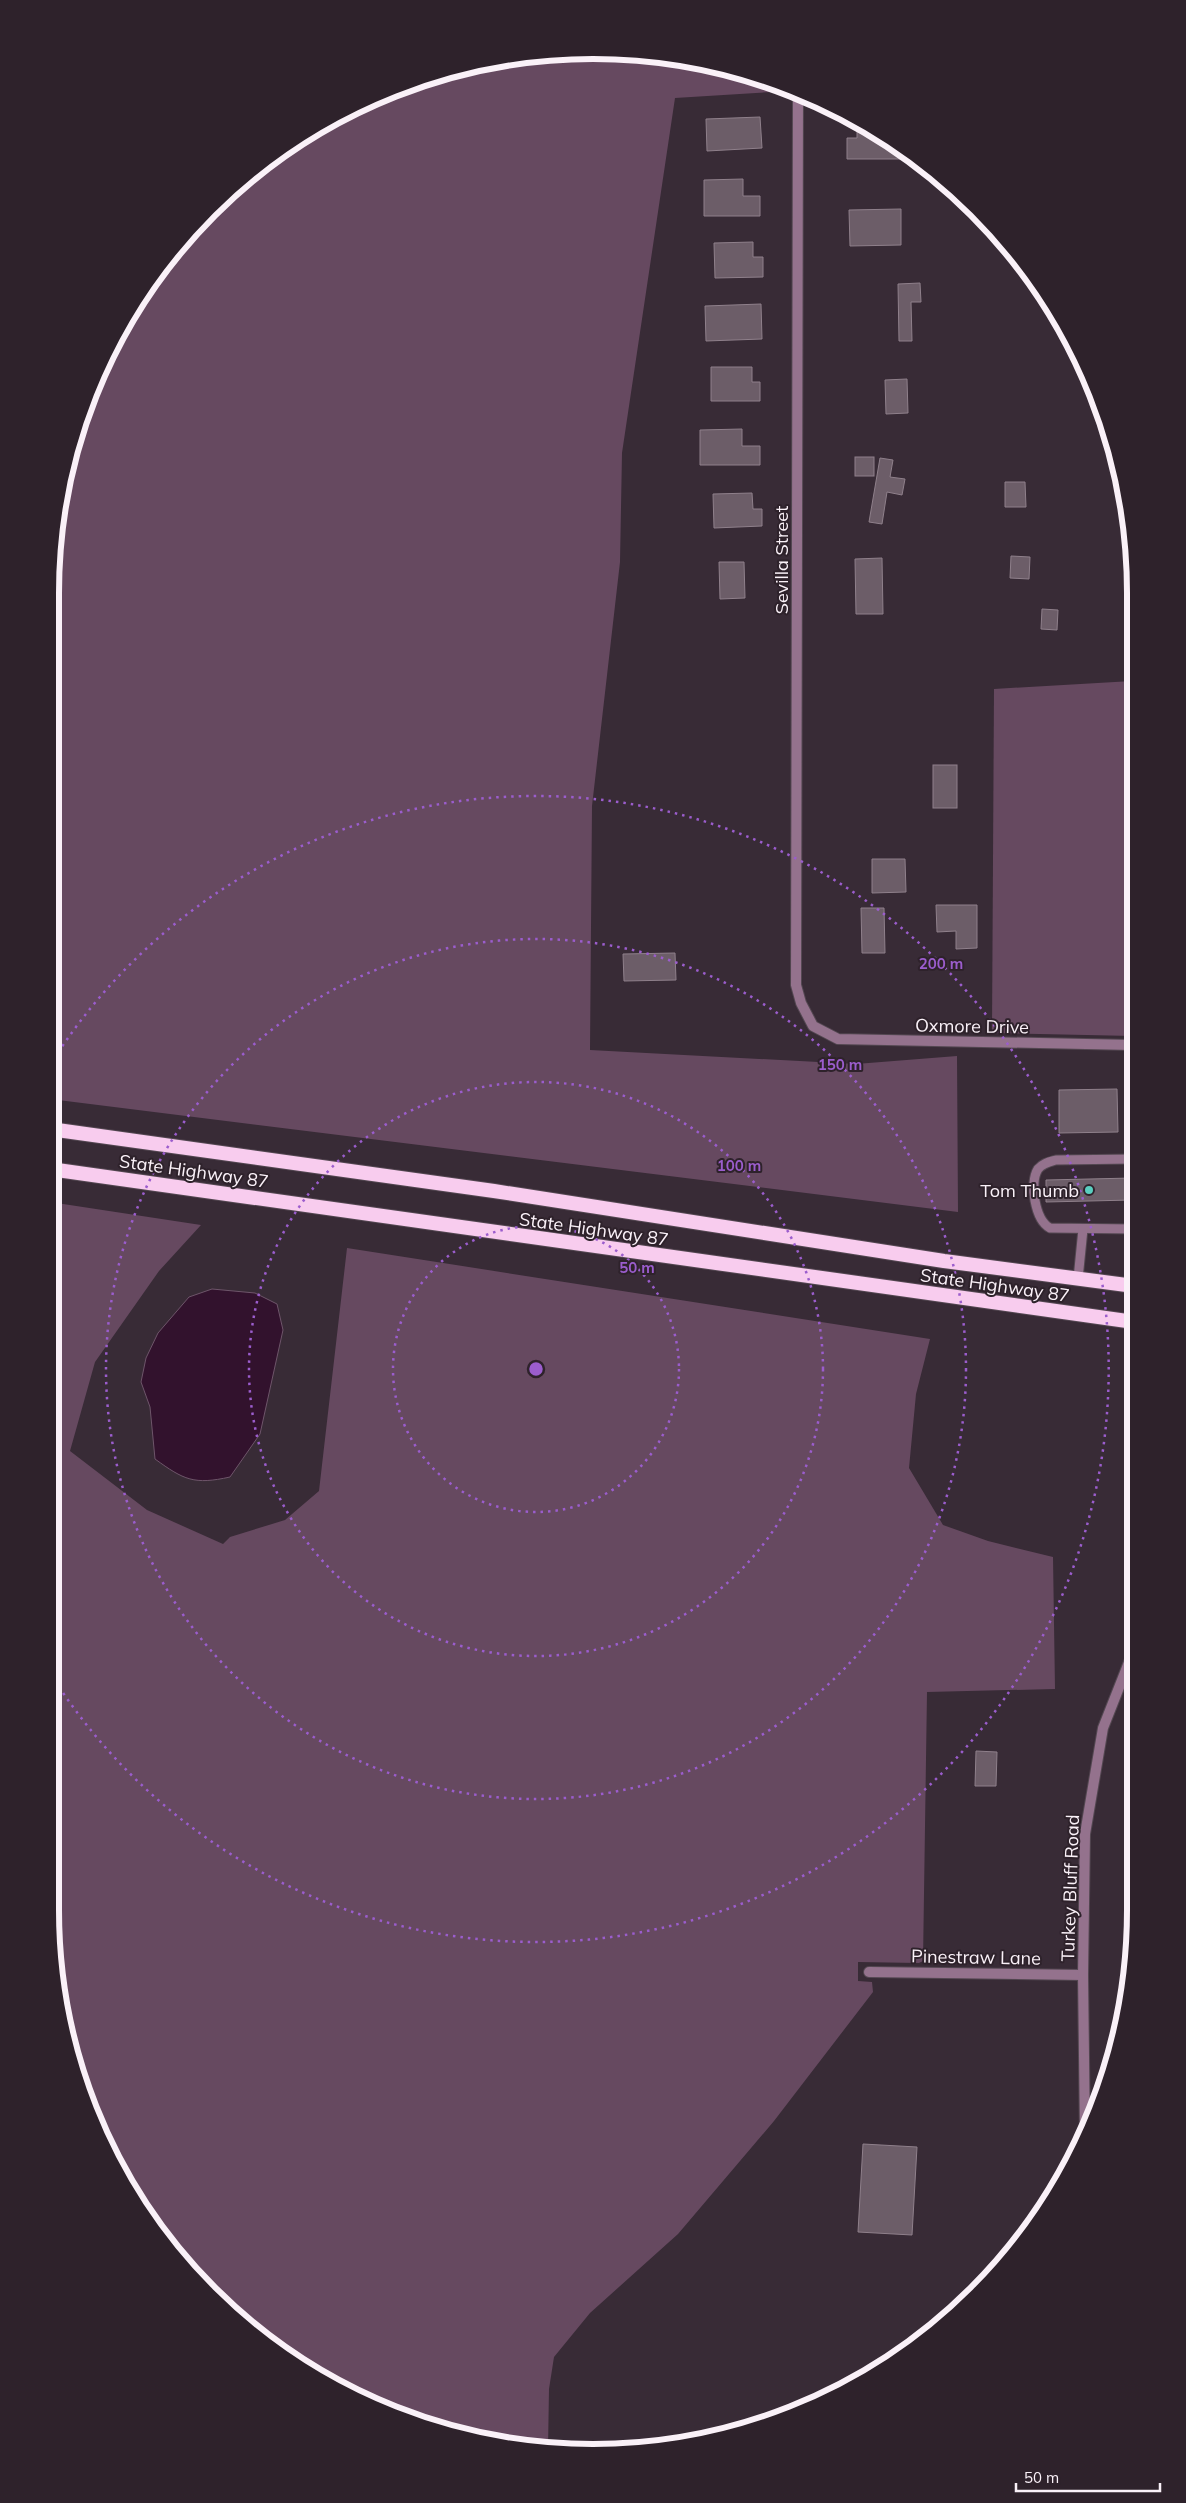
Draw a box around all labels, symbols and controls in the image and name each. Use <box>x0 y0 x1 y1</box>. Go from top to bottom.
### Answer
street label: Sevilla Street <box>770 506 793 614</box>
text: 200 m <box>919 954 963 973</box>
street label: Oxmore Drive <box>915 1014 1029 1038</box>
text: 150 m <box>818 1055 862 1074</box>
street label: State Highway 87 <box>118 1149 270 1193</box>
text: 100 m <box>717 1156 761 1175</box>
place label: Tom Thumb <box>980 1179 1079 1202</box>
marker: Tom Thumb <box>1083 1184 1095 1196</box>
street label: State Highway 87 <box>518 1207 670 1251</box>
text: 50 m <box>619 1258 655 1277</box>
street label: State Highway 87 <box>919 1263 1071 1307</box>
centre of rings <box>527 1360 545 1378</box>
street label: Turkey Bluff Road <box>1056 1814 1084 1962</box>
street label: Pinestraw Lane <box>911 1944 1041 1970</box>
scale bar <box>1016 2460 1160 2492</box>
text: 50 m <box>1024 2468 1059 2487</box>

